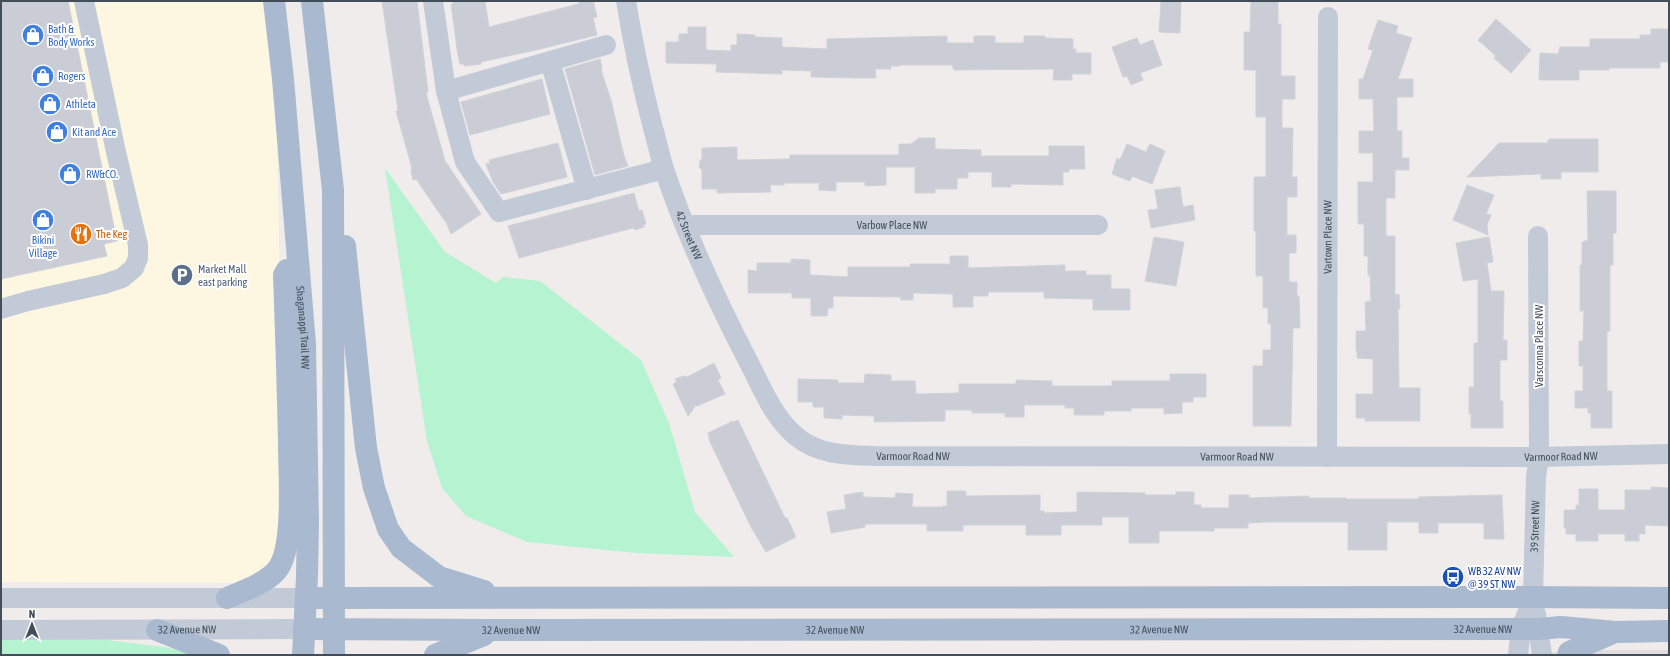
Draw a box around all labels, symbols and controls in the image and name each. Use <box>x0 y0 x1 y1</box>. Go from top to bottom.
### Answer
shop icon: Bath & Body Works <box>20 22 46 48</box>
place label: Bath & Body Works <box>48 23 95 48</box>
shop icon: Rogers <box>30 63 56 89</box>
place label: Rogers <box>58 70 85 82</box>
shop icon: Athleta <box>37 91 63 117</box>
place label: Athleta <box>66 98 96 110</box>
shop icon: Kit and Ace <box>44 119 70 145</box>
place label: Kit and Ace <box>72 126 116 138</box>
shop icon: RW&CO. <box>57 161 83 187</box>
place label: RW&CO. <box>86 168 118 180</box>
street label: Vartown Place NW <box>1321 200 1334 274</box>
shop icon: Bikini Village <box>30 207 56 233</box>
street label: 42 Street NW <box>674 209 704 262</box>
street label: Varbow Place NW <box>857 219 927 231</box>
restaurant icon: The Keg <box>68 221 94 247</box>
place label: The Keg <box>96 228 128 240</box>
place label: Bikini Village <box>29 234 57 259</box>
parking icon: Market Mall east parking <box>169 262 195 288</box>
place label: Market Mall east parking <box>198 263 248 288</box>
street label: Shaganappi Trail NW <box>294 286 311 369</box>
street label: Varsconna Place NW <box>1533 305 1545 387</box>
street label: Varmoor Road NW <box>876 450 950 462</box>
street label: Varmoor Road NW <box>1200 450 1274 463</box>
street label: Varmoor Road NW <box>1524 450 1598 463</box>
street label: 39 Street NW <box>1528 500 1541 553</box>
bus stop icon: WB 32 AV NW @ 39 ST NW <box>1440 564 1466 590</box>
place label: WB 32 AV NW @ 39 ST NW <box>1468 565 1521 590</box>
north arrow <box>12 604 52 644</box>
text: N <box>29 608 35 620</box>
street label: 32 Avenue NW <box>158 623 216 635</box>
street label: 32 Avenue NW <box>1130 623 1188 635</box>
street label: 32 Avenue NW <box>1454 623 1512 635</box>
street label: 32 Avenue NW <box>482 624 540 636</box>
street label: 32 Avenue NW <box>806 624 864 636</box>

